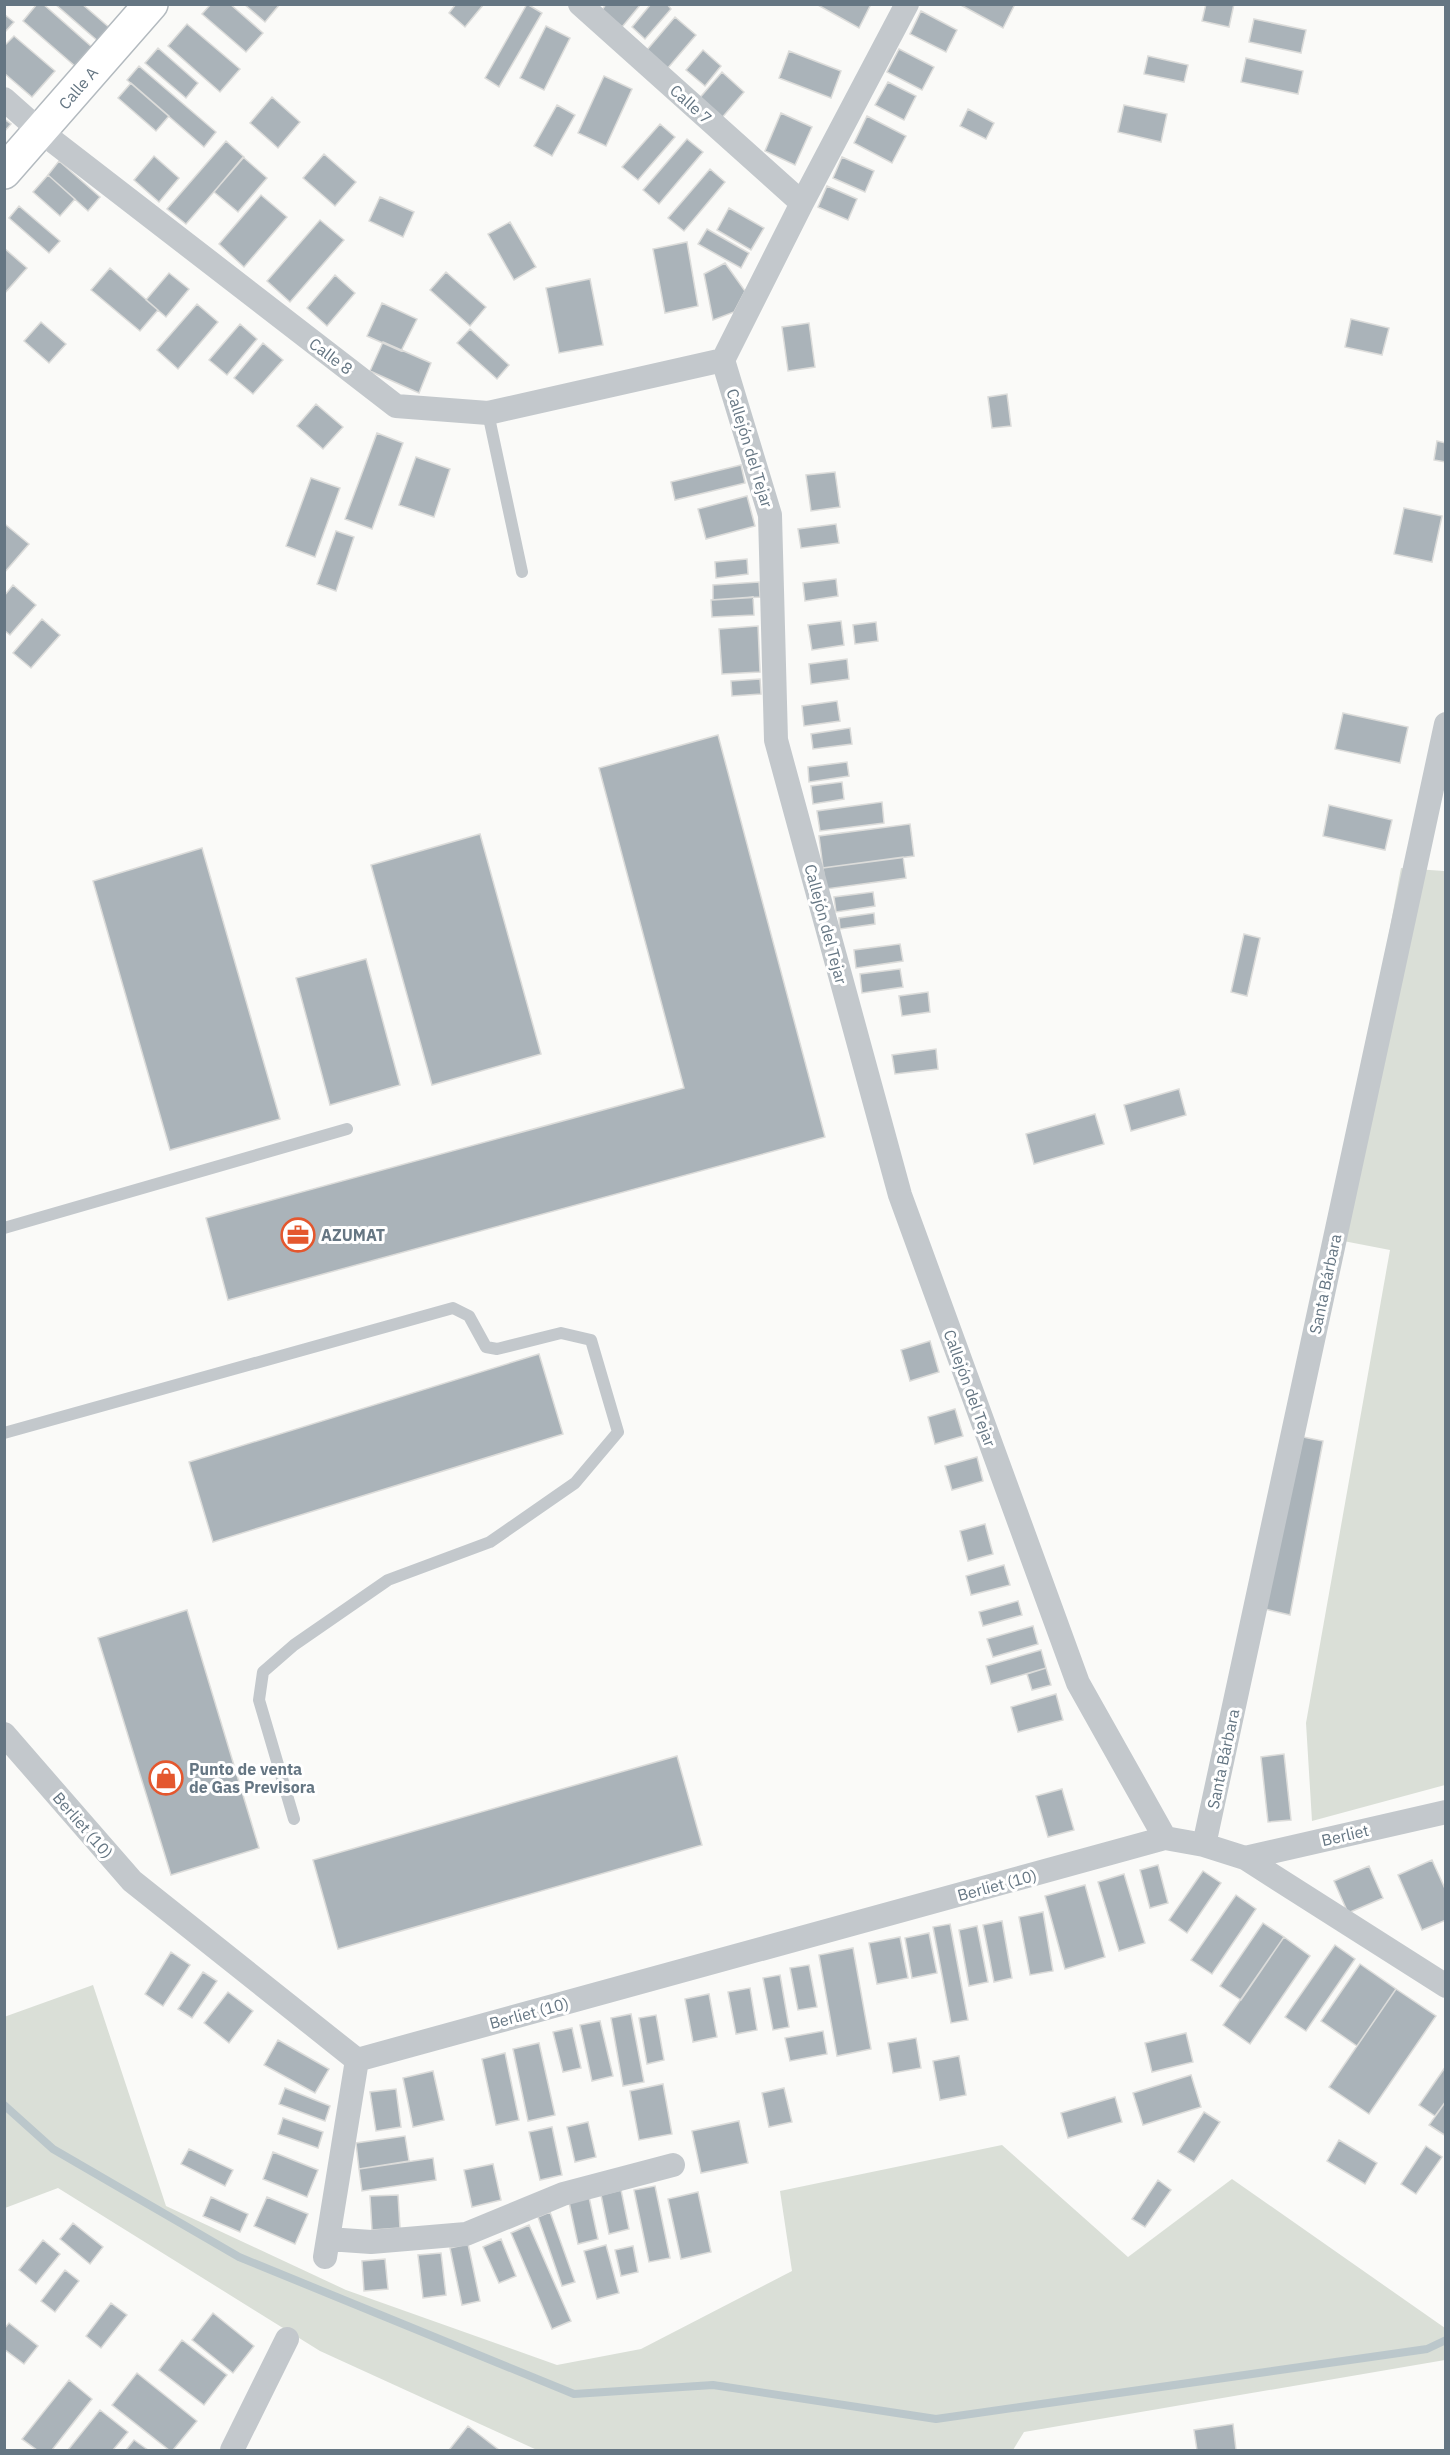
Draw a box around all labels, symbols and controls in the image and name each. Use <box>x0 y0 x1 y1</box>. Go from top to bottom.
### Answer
street label: Calle A <box>54 63 102 113</box>
street label: Calle 7 <box>666 80 716 128</box>
street label: Calle 8 <box>305 333 357 379</box>
street label: Callejón del Tejar <box>722 386 778 510</box>
street label: Callejón del Tejar <box>800 862 852 986</box>
office icon: AZUMAT <box>280 1217 316 1253</box>
place label: AZUMAT <box>321 1225 385 1245</box>
street label: Santa Bárbara <box>1305 1232 1345 1336</box>
street label: Callejón del Tejar <box>940 1327 1001 1449</box>
street label: Santa Bárbara <box>1203 1707 1243 1811</box>
place label: Punto de venta de Gas Previsora <box>189 1759 315 1797</box>
shop icon: Punto de venta de Gas Previsora <box>148 1760 184 1796</box>
street label: Berliet (10) <box>49 1788 117 1862</box>
street label: Berliet <box>1319 1820 1371 1850</box>
street label: Berliet (10) <box>955 1865 1039 1905</box>
street label: Berliet (10) <box>487 1993 571 2033</box>

